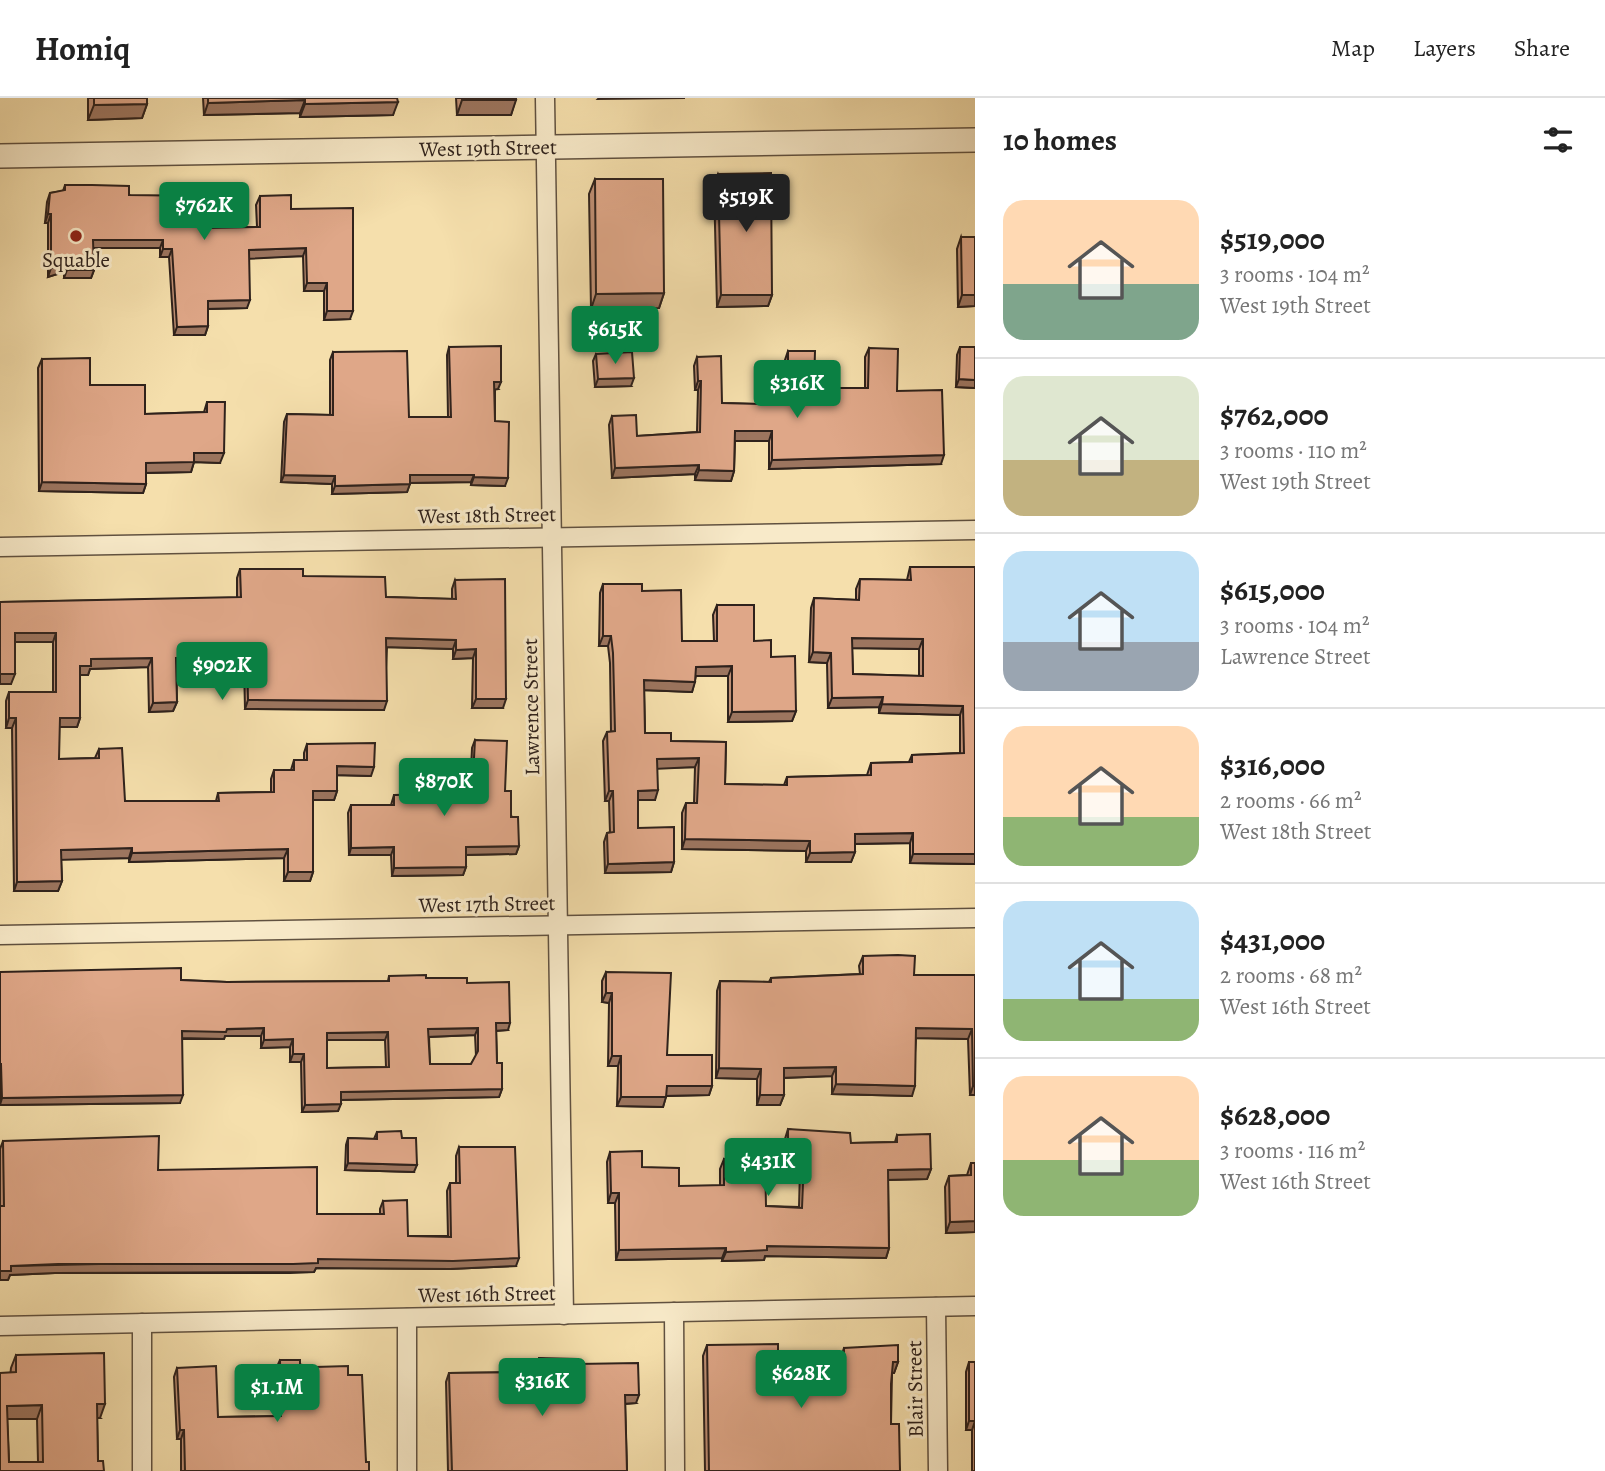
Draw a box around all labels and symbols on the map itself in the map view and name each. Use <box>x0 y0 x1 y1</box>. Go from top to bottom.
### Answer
street label: West 19th Street <box>418 133 557 163</box>
pin: $519K <box>697 174 795 234</box>
pin: $762K <box>155 183 253 242</box>
marker: Squable <box>68 228 84 244</box>
place label: Squable <box>42 246 110 274</box>
pin: $615K <box>566 306 664 366</box>
pin: $316K <box>748 360 846 420</box>
street label: West 18th Street <box>417 500 556 530</box>
street label: Lawrence Street <box>516 638 546 776</box>
pin: $902K <box>173 642 271 702</box>
pin: $870K <box>395 758 493 818</box>
street label: West 17th Street <box>417 889 556 919</box>
pin: $431K <box>719 1138 817 1198</box>
street label: West 16th Street <box>417 1279 556 1309</box>
street label: Blair Street <box>900 1340 930 1438</box>
pin: $628K <box>752 1350 850 1410</box>
pin: $316K <box>493 1358 591 1418</box>
pin: $1.1M <box>228 1364 326 1424</box>

